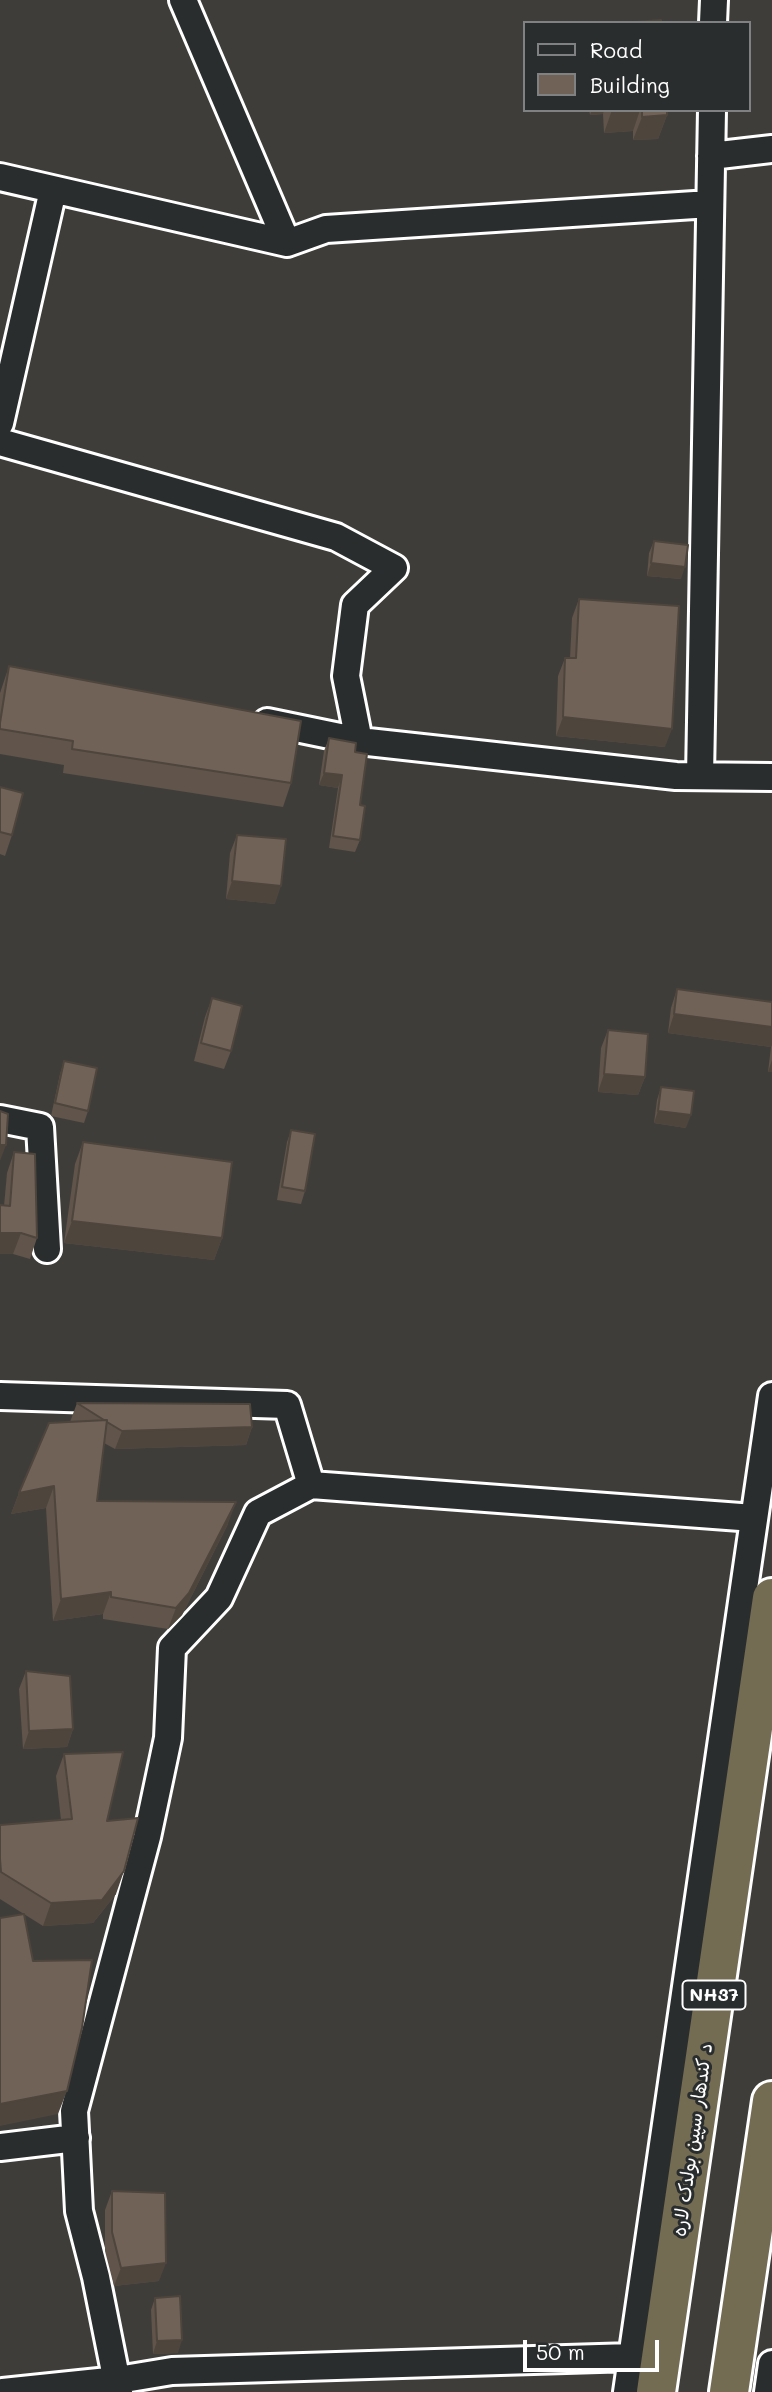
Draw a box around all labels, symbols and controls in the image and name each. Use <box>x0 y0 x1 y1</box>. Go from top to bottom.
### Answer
legend <box>524 21 751 112</box>
text: Road <box>590 36 642 63</box>
text: Building <box>590 71 670 98</box>
road number: NH37 <box>682 1980 746 2010</box>
street label: د کندهار سپین بولدک لاره <box>668 2042 718 2238</box>
scale bar <box>527 2326 664 2370</box>
text: 50 m <box>536 2338 585 2365</box>

